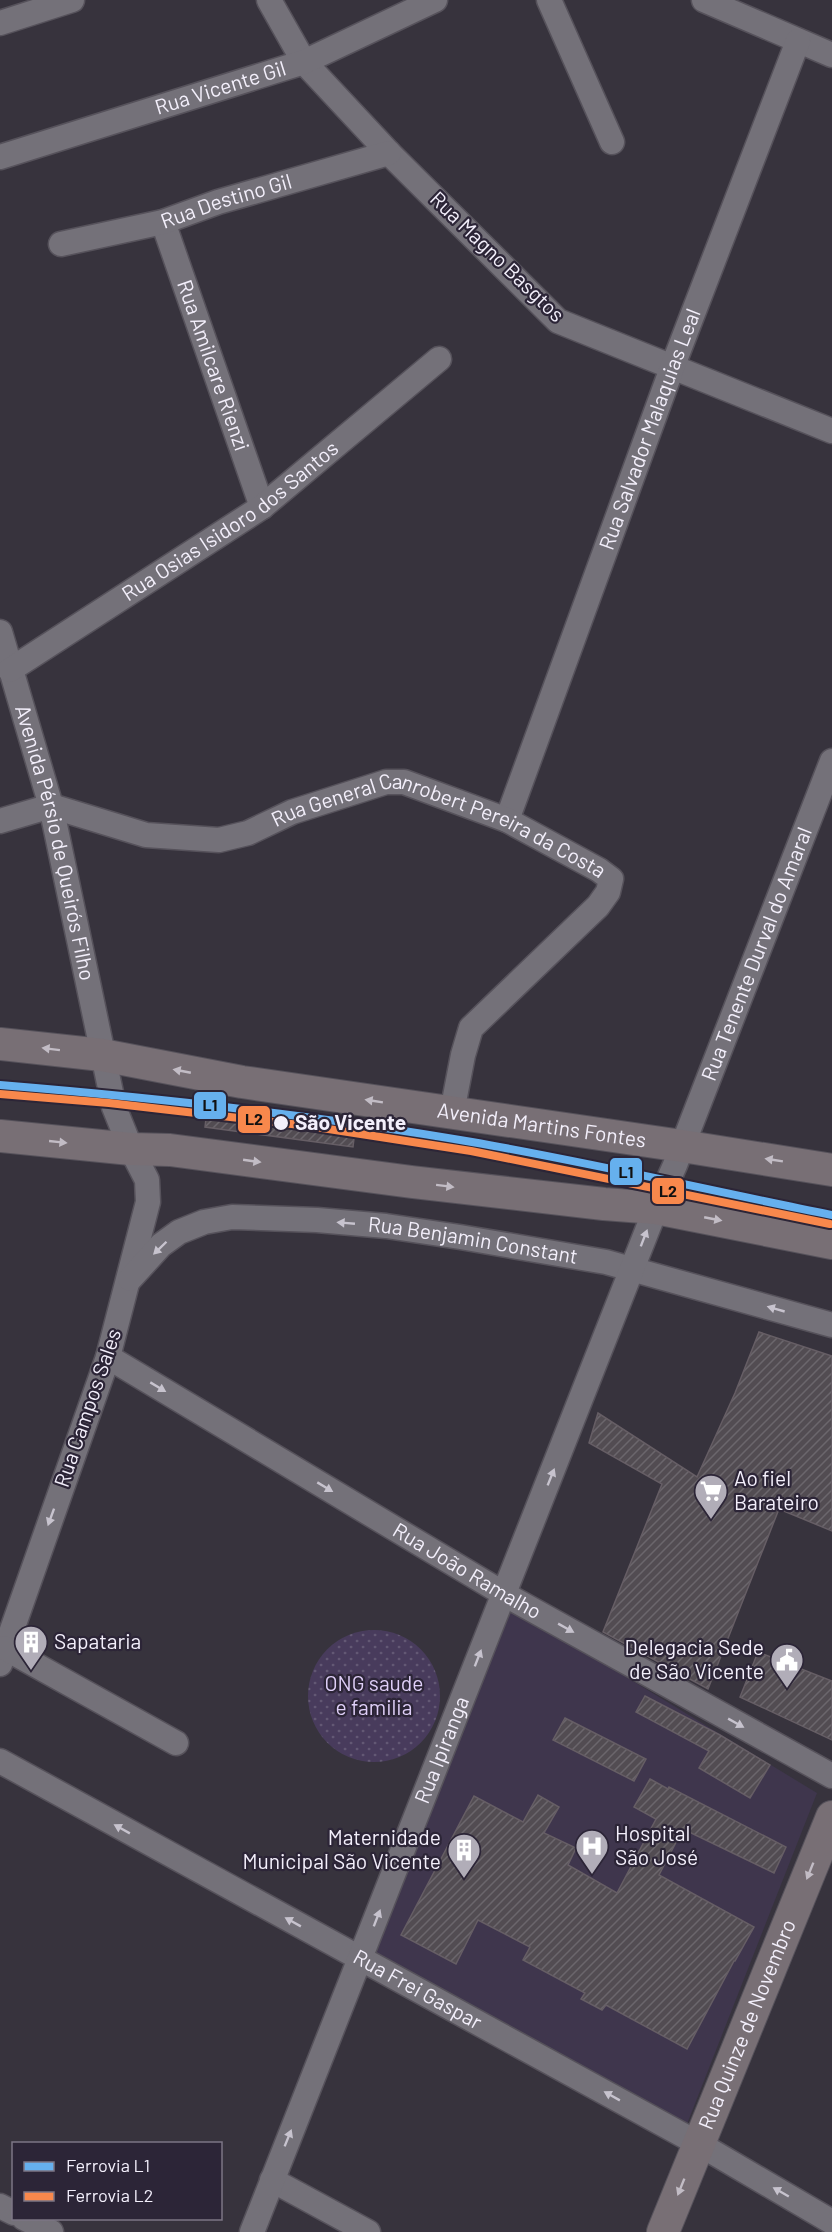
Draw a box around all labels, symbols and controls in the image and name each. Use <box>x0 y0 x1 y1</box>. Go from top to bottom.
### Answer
street label: Rua Vicente Gil <box>151 54 289 119</box>
street label: Rua Destino Gil <box>157 168 294 233</box>
street label: Rua Magno Basgtos <box>426 186 570 326</box>
street label: Rua Amilcare Rienzi <box>173 276 256 454</box>
street label: Rua Salvador Malaquias Leal <box>593 305 705 553</box>
street label: Rua Osias Isidoro dos Santos <box>117 435 343 605</box>
street label: Avenida Pérsio de Queirós Filho <box>11 702 101 983</box>
street label: Rua General Canrobert Pereira da Costa <box>267 767 612 882</box>
street label: Rua Tenente Durval do Amaral <box>695 823 816 1084</box>
one-way arrow <box>41 1045 60 1054</box>
one-way arrow <box>172 1066 191 1075</box>
line badge: L1 <box>193 1091 227 1120</box>
text: L1 <box>203 1095 217 1114</box>
one-way arrow <box>365 1096 384 1105</box>
street label: Avenida Martins Fontes <box>436 1097 648 1152</box>
line badge: L2 <box>237 1105 271 1134</box>
text: L2 <box>245 1109 263 1128</box>
place label: São Vicente <box>295 1109 406 1134</box>
marker: São Vicente <box>272 1114 290 1132</box>
one-way arrow <box>49 1137 68 1147</box>
one-way arrow <box>243 1156 262 1165</box>
one-way arrow <box>765 1156 784 1165</box>
line badge: L1 <box>609 1157 643 1186</box>
text: L1 <box>619 1162 633 1181</box>
line badge: L2 <box>651 1177 685 1205</box>
one-way arrow <box>436 1181 455 1190</box>
text: L2 <box>659 1181 677 1200</box>
street label: Rua Benjamin Constant <box>367 1211 580 1268</box>
one-way arrow <box>704 1215 723 1224</box>
one-way arrow <box>337 1218 356 1228</box>
one-way arrow <box>640 1229 649 1247</box>
one-way arrow <box>152 1241 167 1255</box>
one-way arrow <box>767 1304 785 1313</box>
street label: Rua Campos Sales <box>48 1325 125 1490</box>
one-way arrow <box>150 1382 166 1393</box>
place label: Ao fiel Barateiro <box>734 1465 819 1514</box>
one-way arrow <box>546 1468 556 1486</box>
supermarket icon: Ao fiel Barateiro <box>693 1473 729 1520</box>
one-way arrow <box>317 1482 333 1493</box>
one-way arrow <box>45 1508 55 1526</box>
street label: Rua João Ramalho <box>389 1516 546 1623</box>
one-way arrow <box>558 1623 575 1633</box>
building icon: Sapataria <box>13 1624 49 1671</box>
place label: Sapataria <box>54 1628 141 1653</box>
place label: Delegacia Sede de São Vicente <box>625 1634 764 1683</box>
public building icon: Delegacia Sede de São Vicente <box>769 1642 805 1689</box>
one-way arrow <box>474 1649 484 1667</box>
park label: ONG saude e familia <box>324 1670 424 1719</box>
street label: Rua Ipiranga <box>408 1692 473 1807</box>
one-way arrow <box>728 1718 745 1728</box>
place label: Hospital São José <box>615 1820 698 1869</box>
one-way arrow <box>114 1823 130 1834</box>
place label: Maternidade Municipal São Vicente <box>242 1824 441 1873</box>
hospital icon: Hospital São José <box>574 1828 610 1875</box>
building icon: Maternidade Municipal São Vicente <box>446 1832 482 1879</box>
one-way arrow <box>805 1862 814 1880</box>
one-way arrow <box>372 1909 382 1927</box>
street label: Rua Quinze de Novembro <box>692 1915 800 2133</box>
one-way arrow <box>285 1917 301 1928</box>
street label: Rua Frei Gaspar <box>350 1943 487 2034</box>
one-way arrow <box>603 2091 620 2101</box>
one-way arrow <box>284 2129 293 2147</box>
legend <box>12 2142 222 2220</box>
text: Ferrovia L1 <box>66 2154 150 2176</box>
one-way arrow <box>676 2179 686 2197</box>
text: Ferrovia L2 <box>66 2184 153 2206</box>
one-way arrow <box>773 2187 790 2197</box>

